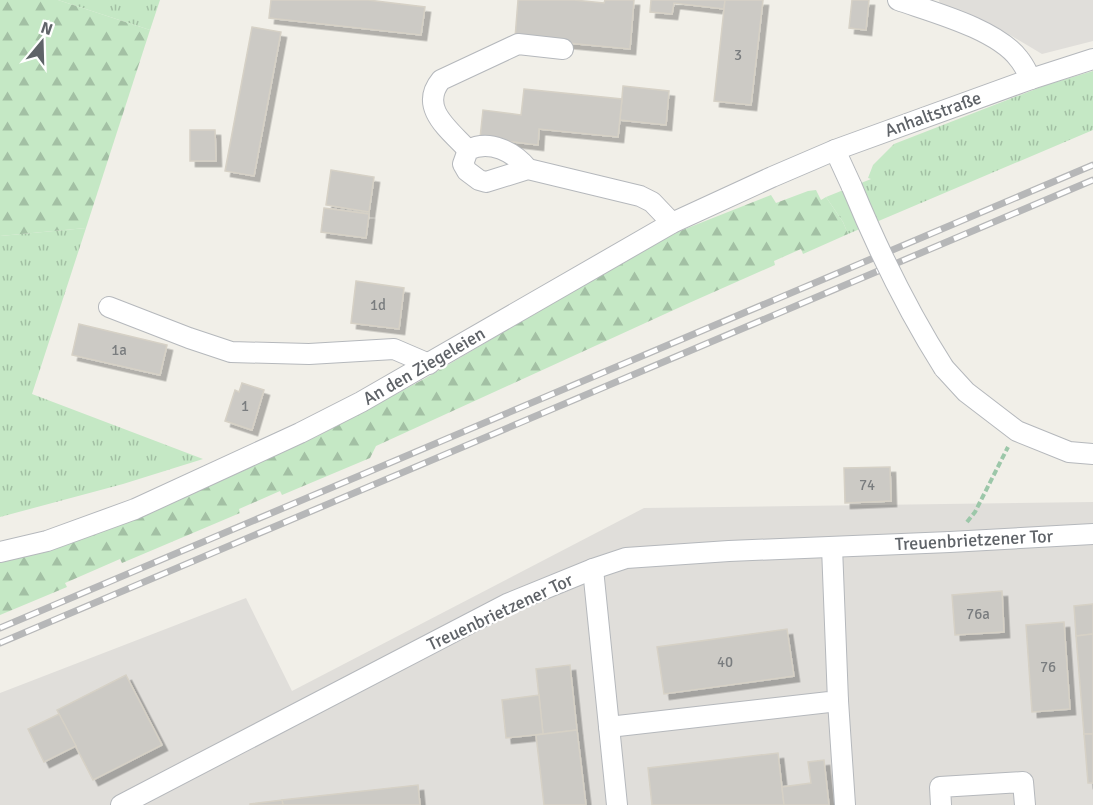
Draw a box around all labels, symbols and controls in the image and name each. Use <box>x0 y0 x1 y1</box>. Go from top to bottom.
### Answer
north arrow <box>12 12 72 72</box>
text: N <box>38 17 55 40</box>
house number: 3 <box>734 46 742 64</box>
street label: Anhaltstraße <box>882 86 984 142</box>
house number: 1d <box>370 296 386 314</box>
street label: An den Ziegeleien <box>359 322 489 410</box>
house number: 1a <box>111 341 127 359</box>
house number: 1 <box>241 397 249 415</box>
house number: 74 <box>859 476 875 494</box>
street label: Treuenbrietzener Tor <box>894 525 1054 555</box>
street label: Treuenbrietzener Tor <box>424 568 577 655</box>
house number: 76a <box>966 605 990 623</box>
house number: 40 <box>717 653 733 671</box>
house number: 76 <box>1040 658 1056 676</box>

